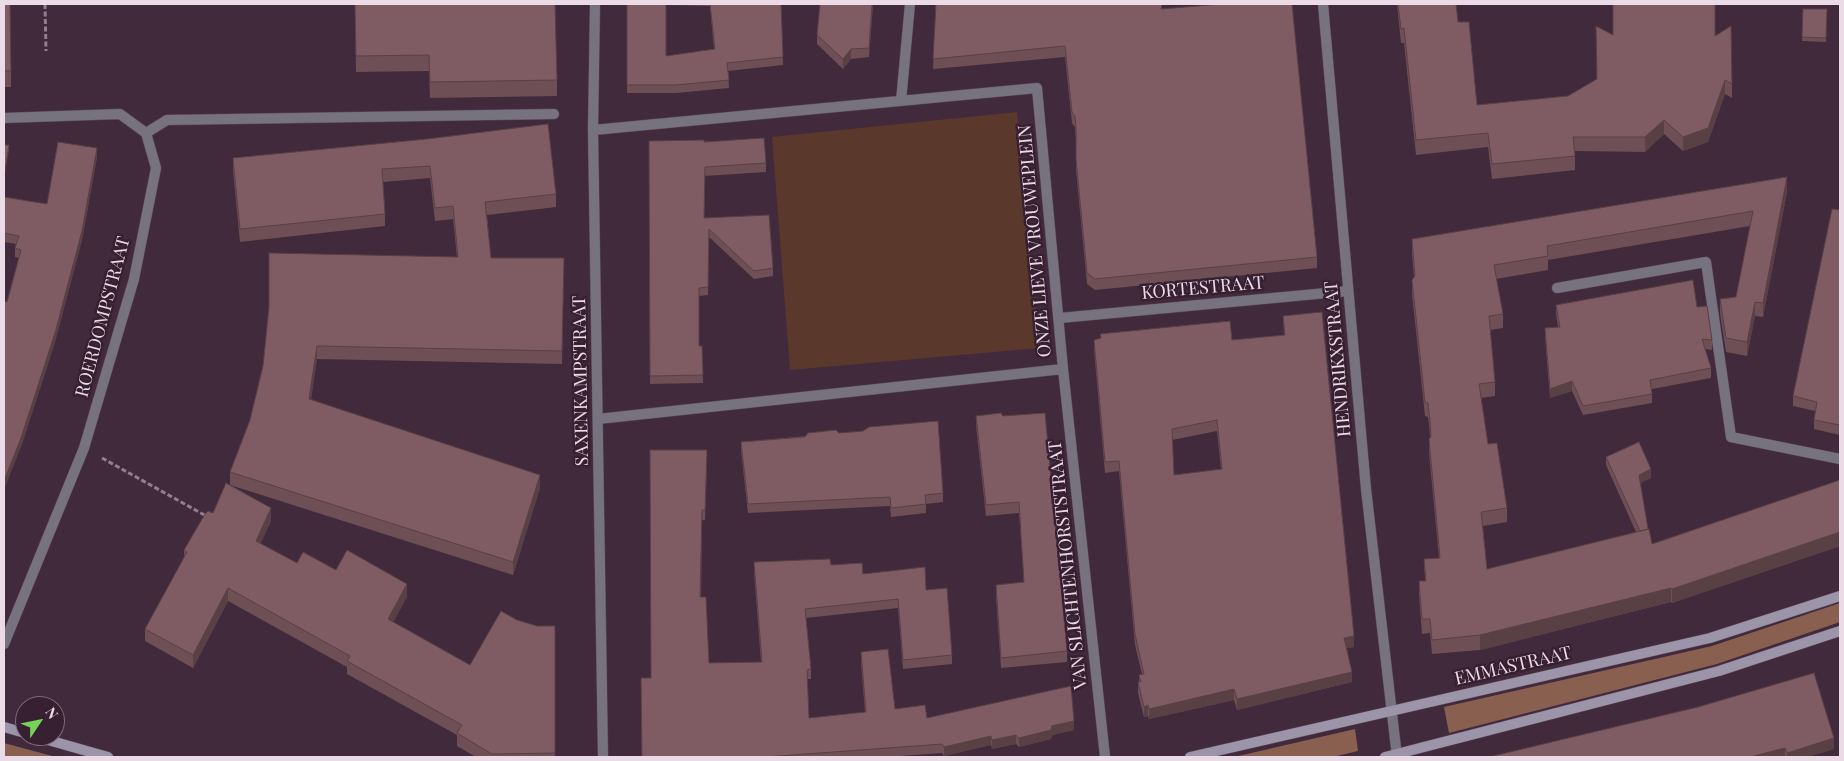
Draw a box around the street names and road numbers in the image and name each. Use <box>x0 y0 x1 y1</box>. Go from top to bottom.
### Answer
street label: ONZE LIEVE VROUWEPLEIN <box>1014 124 1056 358</box>
street label: ROERDOMPSTRAAT <box>71 234 135 400</box>
street label: KORTESTRAAT <box>1141 272 1265 304</box>
street label: HENDRIKXSTRAAT <box>1320 280 1356 438</box>
street label: SAXENKAMPSTRAAT <box>569 296 593 466</box>
street label: VAN SLICHTENHORSTSTRAAT <box>1044 439 1092 691</box>
street label: EMMASTRAAT <box>1453 642 1573 690</box>

